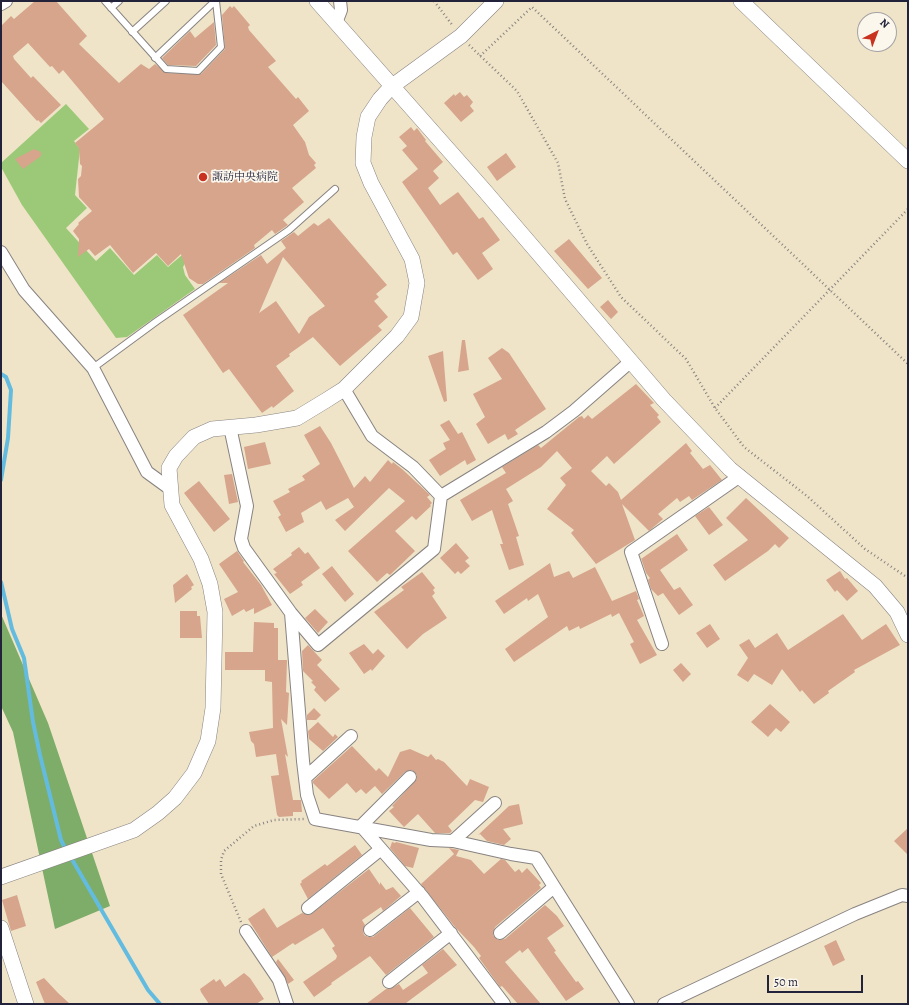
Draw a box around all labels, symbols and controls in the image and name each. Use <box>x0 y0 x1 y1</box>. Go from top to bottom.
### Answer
north arrow <box>857 12 897 52</box>
text: N <box>877 15 893 32</box>
place label: 諏訪中央病院 <box>212 170 278 184</box>
marker: 諏訪中央病院 <box>197 171 209 183</box>
scale bar <box>769 967 865 993</box>
text: 50 m <box>774 974 798 990</box>

